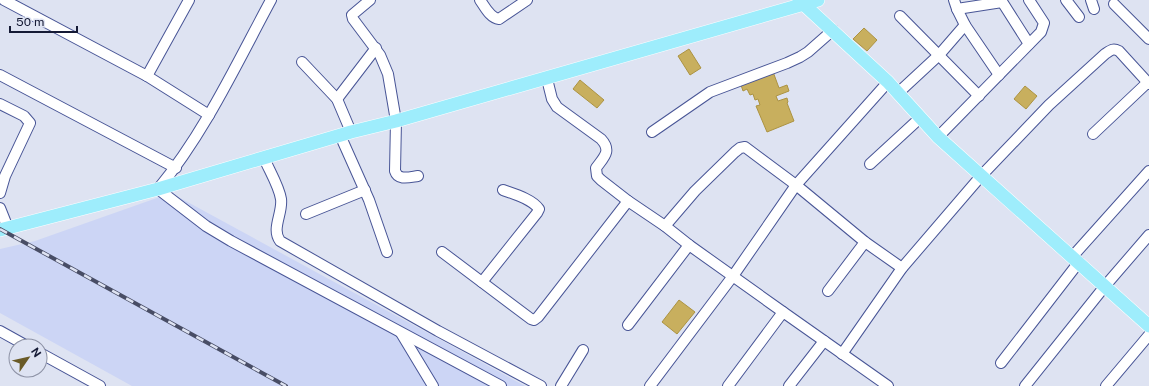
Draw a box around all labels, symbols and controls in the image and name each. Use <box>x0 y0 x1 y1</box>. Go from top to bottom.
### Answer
scale bar <box>10 8 77 34</box>
text: 50 m <box>16 15 44 29</box>
north arrow <box>8 338 48 378</box>
text: N <box>29 345 44 359</box>

